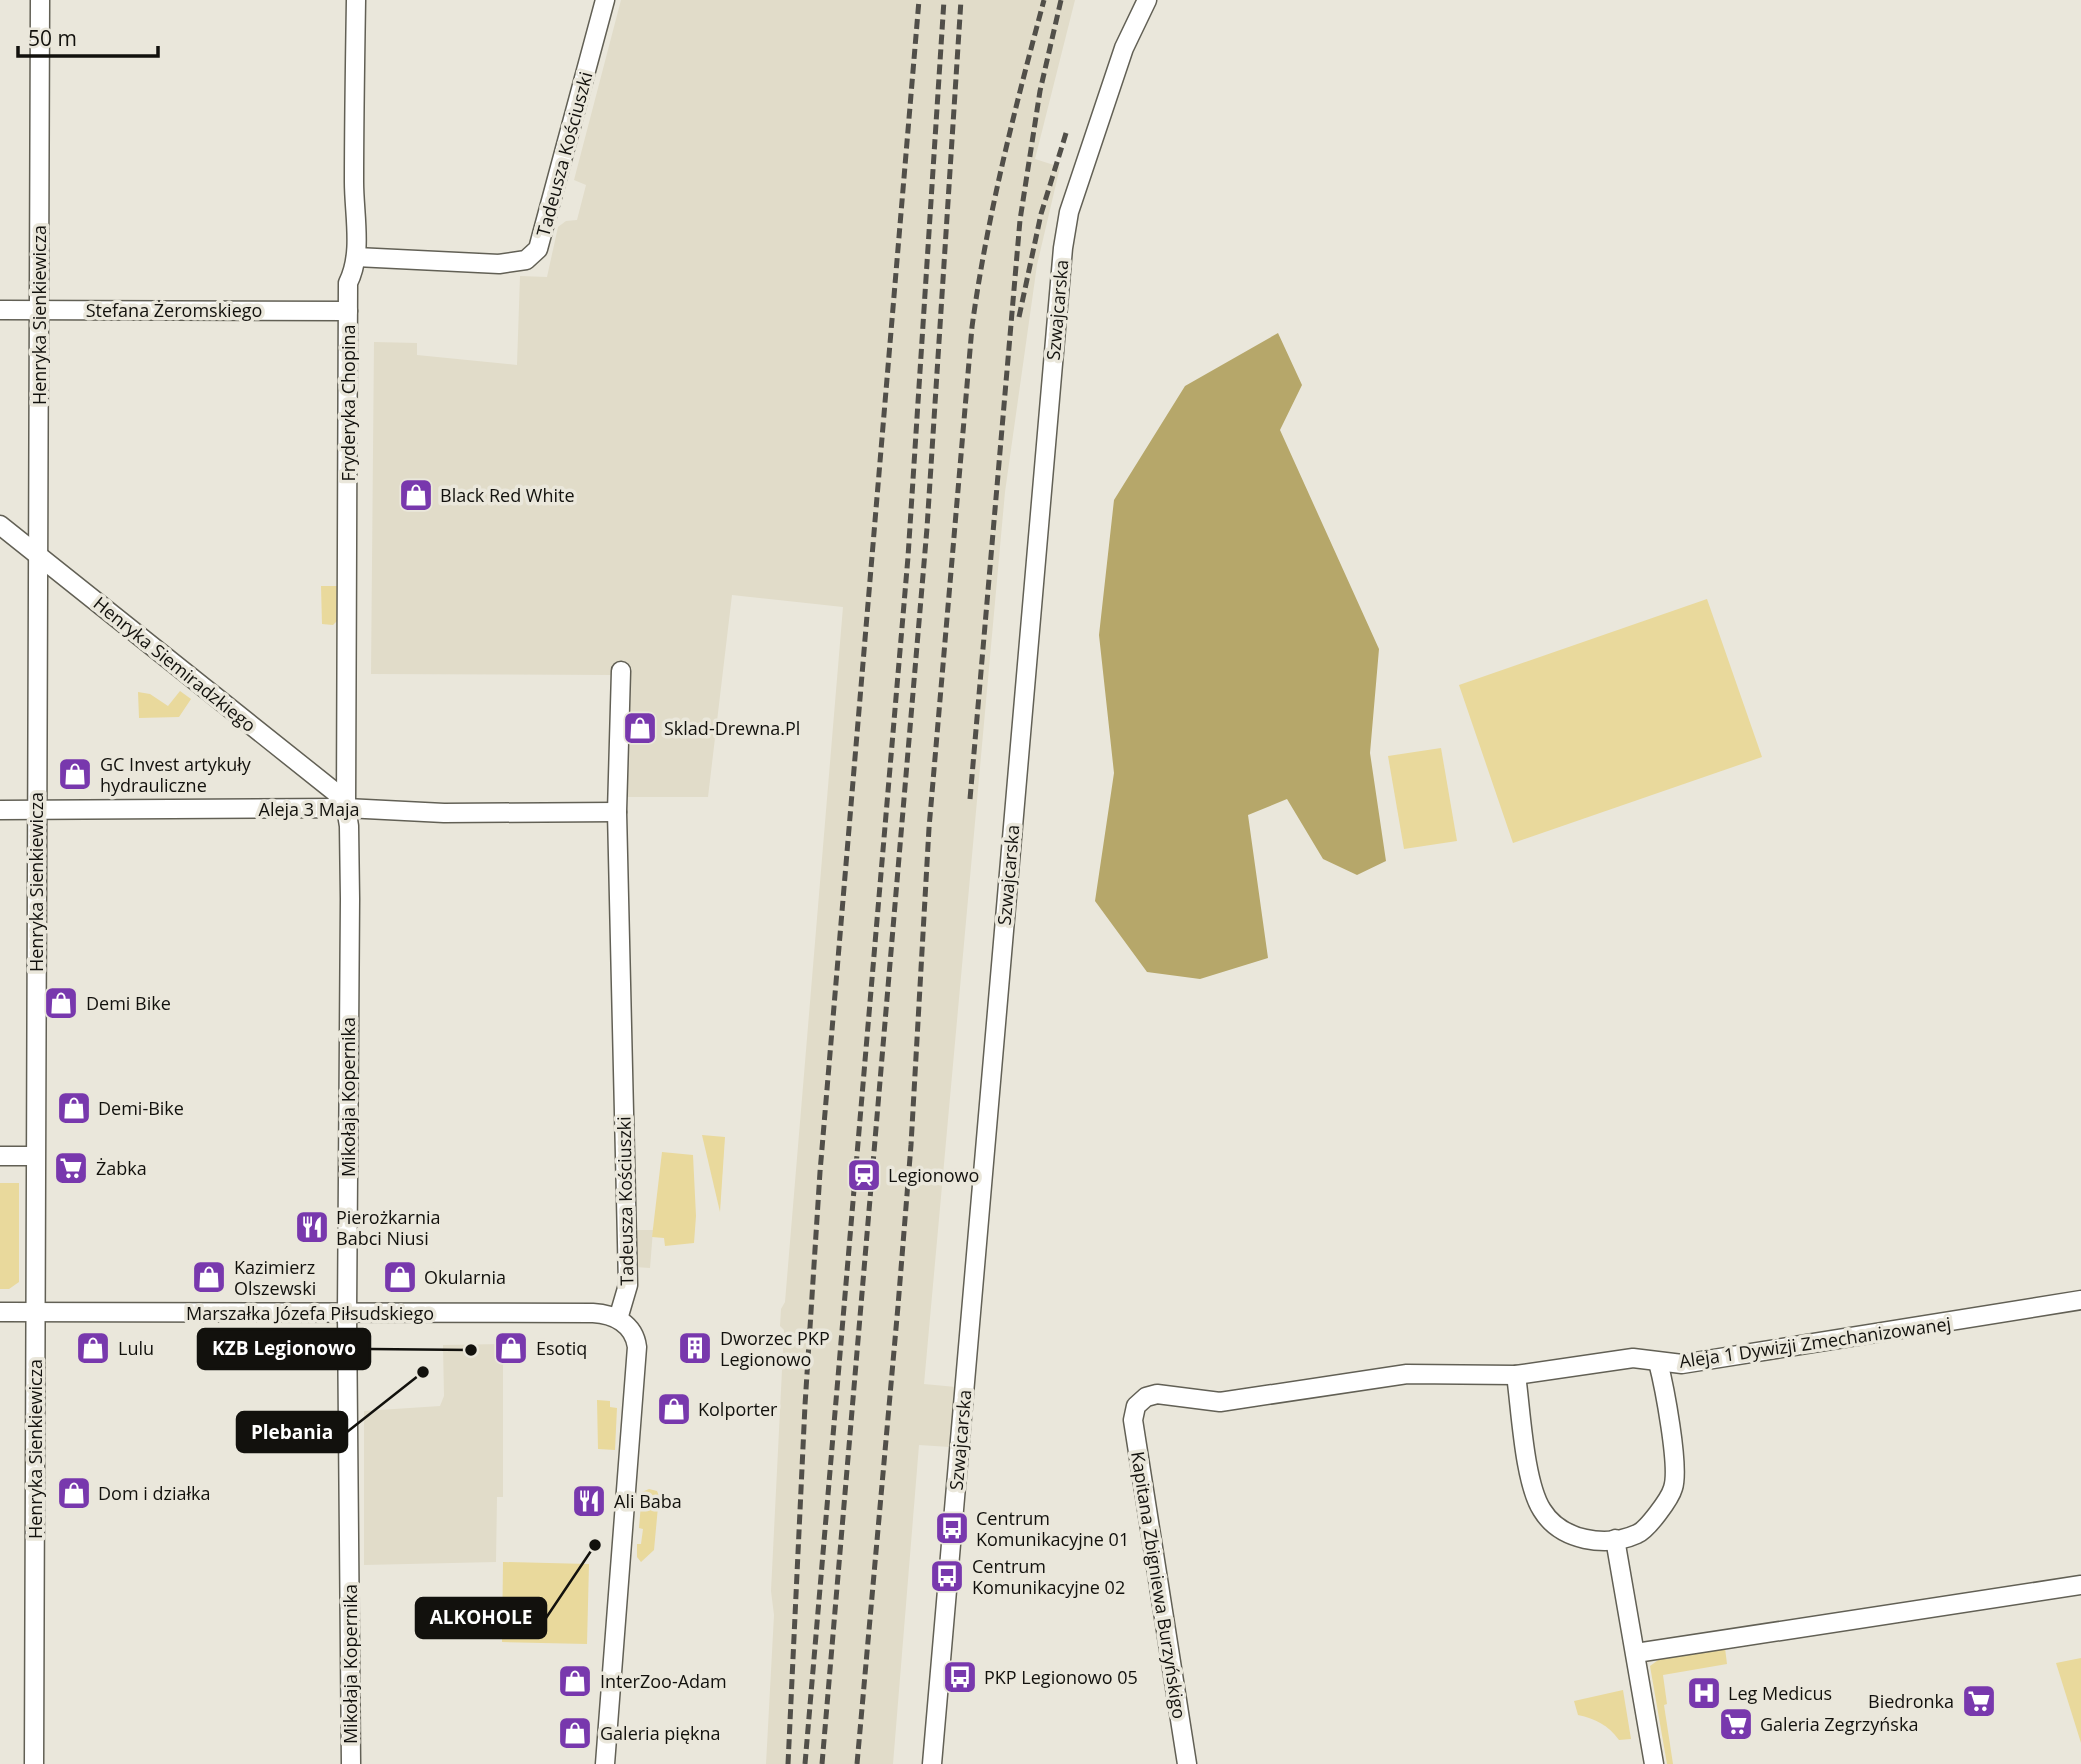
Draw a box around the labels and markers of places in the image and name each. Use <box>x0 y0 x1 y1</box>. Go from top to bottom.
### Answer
shop icon: Black Red White <box>397 476 435 514</box>
place label: Black Red White <box>440 483 575 507</box>
shop icon: Sklad-Drewna.Pl <box>621 709 659 747</box>
place label: Sklad-Drewna.Pl <box>664 716 800 740</box>
place label: GC Invest artykuły hydrauliczne <box>100 752 252 797</box>
shop icon: GC Invest artykuły hydrauliczne <box>56 755 94 793</box>
shop icon: Demi Bike <box>42 984 80 1022</box>
place label: Demi Bike <box>86 991 171 1015</box>
shop icon: Demi-Bike <box>55 1089 93 1127</box>
place label: Demi-Bike <box>98 1096 184 1120</box>
supermarket icon: Żabka <box>52 1149 90 1187</box>
place label: Żabka <box>96 1156 147 1180</box>
station icon: Legionowo <box>845 1156 883 1194</box>
place label: Legionowo <box>888 1163 979 1187</box>
place label: Pierożkarnia Babci Niusi <box>336 1205 441 1250</box>
restaurant icon: Pierożkarnia Babci Niusi <box>293 1208 331 1246</box>
place label: Kazimierz Olszewski <box>234 1255 316 1300</box>
shop icon: Kazimierz Olszewski <box>190 1258 228 1296</box>
shop icon: Okularnia <box>381 1258 419 1296</box>
place label: Okularnia <box>424 1265 506 1289</box>
place label: Dworzec PKP Legionowo <box>720 1326 830 1371</box>
shop icon: Lulu <box>74 1329 112 1367</box>
callout: KZB Legionowo <box>198 1329 370 1369</box>
shop icon: Esotiq <box>492 1329 530 1367</box>
building icon: Dworzec PKP Legionowo <box>676 1329 714 1367</box>
place label: Lulu <box>118 1336 154 1360</box>
place label: Esotiq <box>536 1336 587 1360</box>
shop icon: Kolporter <box>655 1390 693 1428</box>
place label: Kolporter <box>698 1397 778 1421</box>
callout: Plebania <box>237 1412 347 1452</box>
shop icon: Dom i działka <box>55 1474 93 1512</box>
place label: Dom i działka <box>98 1481 210 1505</box>
restaurant icon: Ali Baba <box>570 1482 608 1520</box>
place label: Ali Baba <box>614 1489 682 1513</box>
place label: Centrum Komunikacyjne 01 <box>976 1506 1129 1551</box>
bus stop icon: Centrum Komunikacyjne 01 <box>933 1509 971 1547</box>
place label: Centrum Komunikacyjne 02 <box>972 1554 1125 1599</box>
bus stop icon: Centrum Komunikacyjne 02 <box>928 1557 966 1595</box>
callout: ALKOHOLE <box>416 1598 546 1638</box>
bus stop icon: PKP Legionowo 05 <box>941 1658 979 1696</box>
shop icon: InterZoo-Adam <box>556 1662 594 1700</box>
place label: PKP Legionowo 05 <box>984 1665 1138 1689</box>
place label: InterZoo-Adam <box>600 1669 727 1693</box>
hospital icon: Leg Medicus <box>1685 1674 1723 1712</box>
place label: Leg Medicus <box>1728 1681 1832 1705</box>
supermarket icon: Biedronka <box>1960 1682 1998 1720</box>
place label: Biedronka <box>1868 1689 1954 1713</box>
supermarket icon: Galeria Zegrzyńska <box>1717 1705 1755 1743</box>
place label: Galeria Zegrzyńska <box>1760 1712 1918 1736</box>
shop icon: Galeria piękna <box>556 1714 594 1752</box>
place label: Galeria piękna <box>600 1721 720 1745</box>

